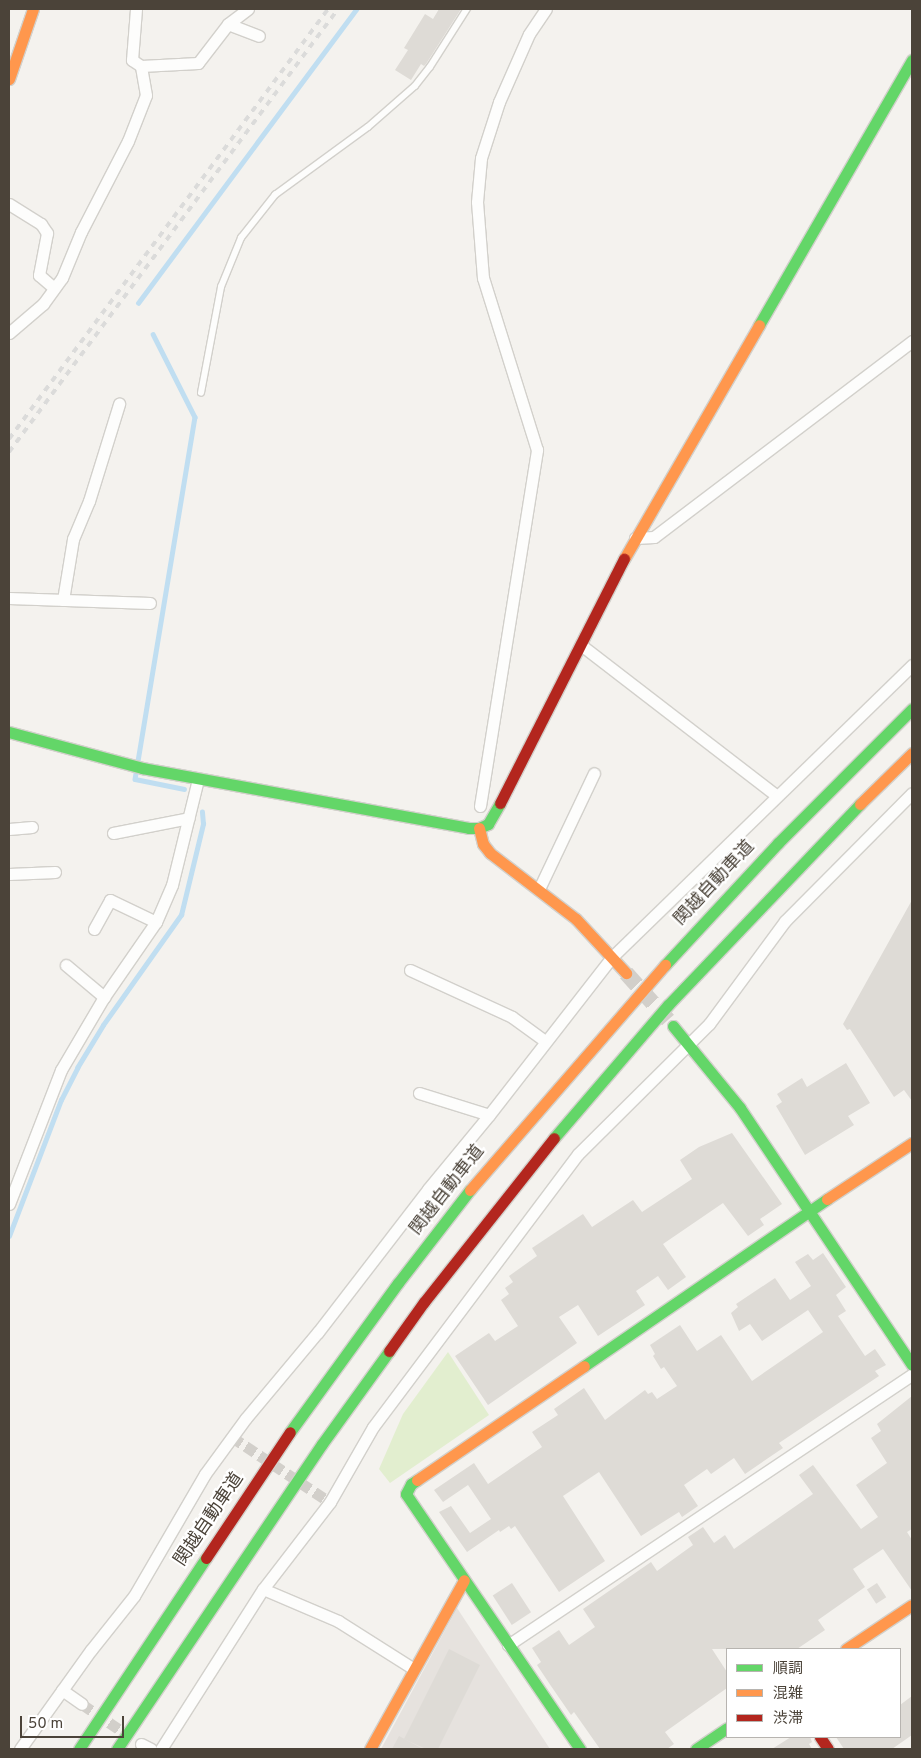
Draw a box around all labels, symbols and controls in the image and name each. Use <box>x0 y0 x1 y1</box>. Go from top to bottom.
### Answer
street label: 関越自動車道 <box>670 837 760 931</box>
street label: 関越自動車道 <box>406 1142 490 1240</box>
street label: 関越自動車道 <box>171 1469 249 1571</box>
legend <box>726 1648 901 1738</box>
text: 順調 <box>773 1660 803 1679</box>
text: 混雑 <box>773 1685 803 1704</box>
scale bar <box>22 1706 126 1738</box>
text: 渋滞 <box>773 1710 803 1729</box>
text: 50 m <box>28 1715 63 1734</box>

